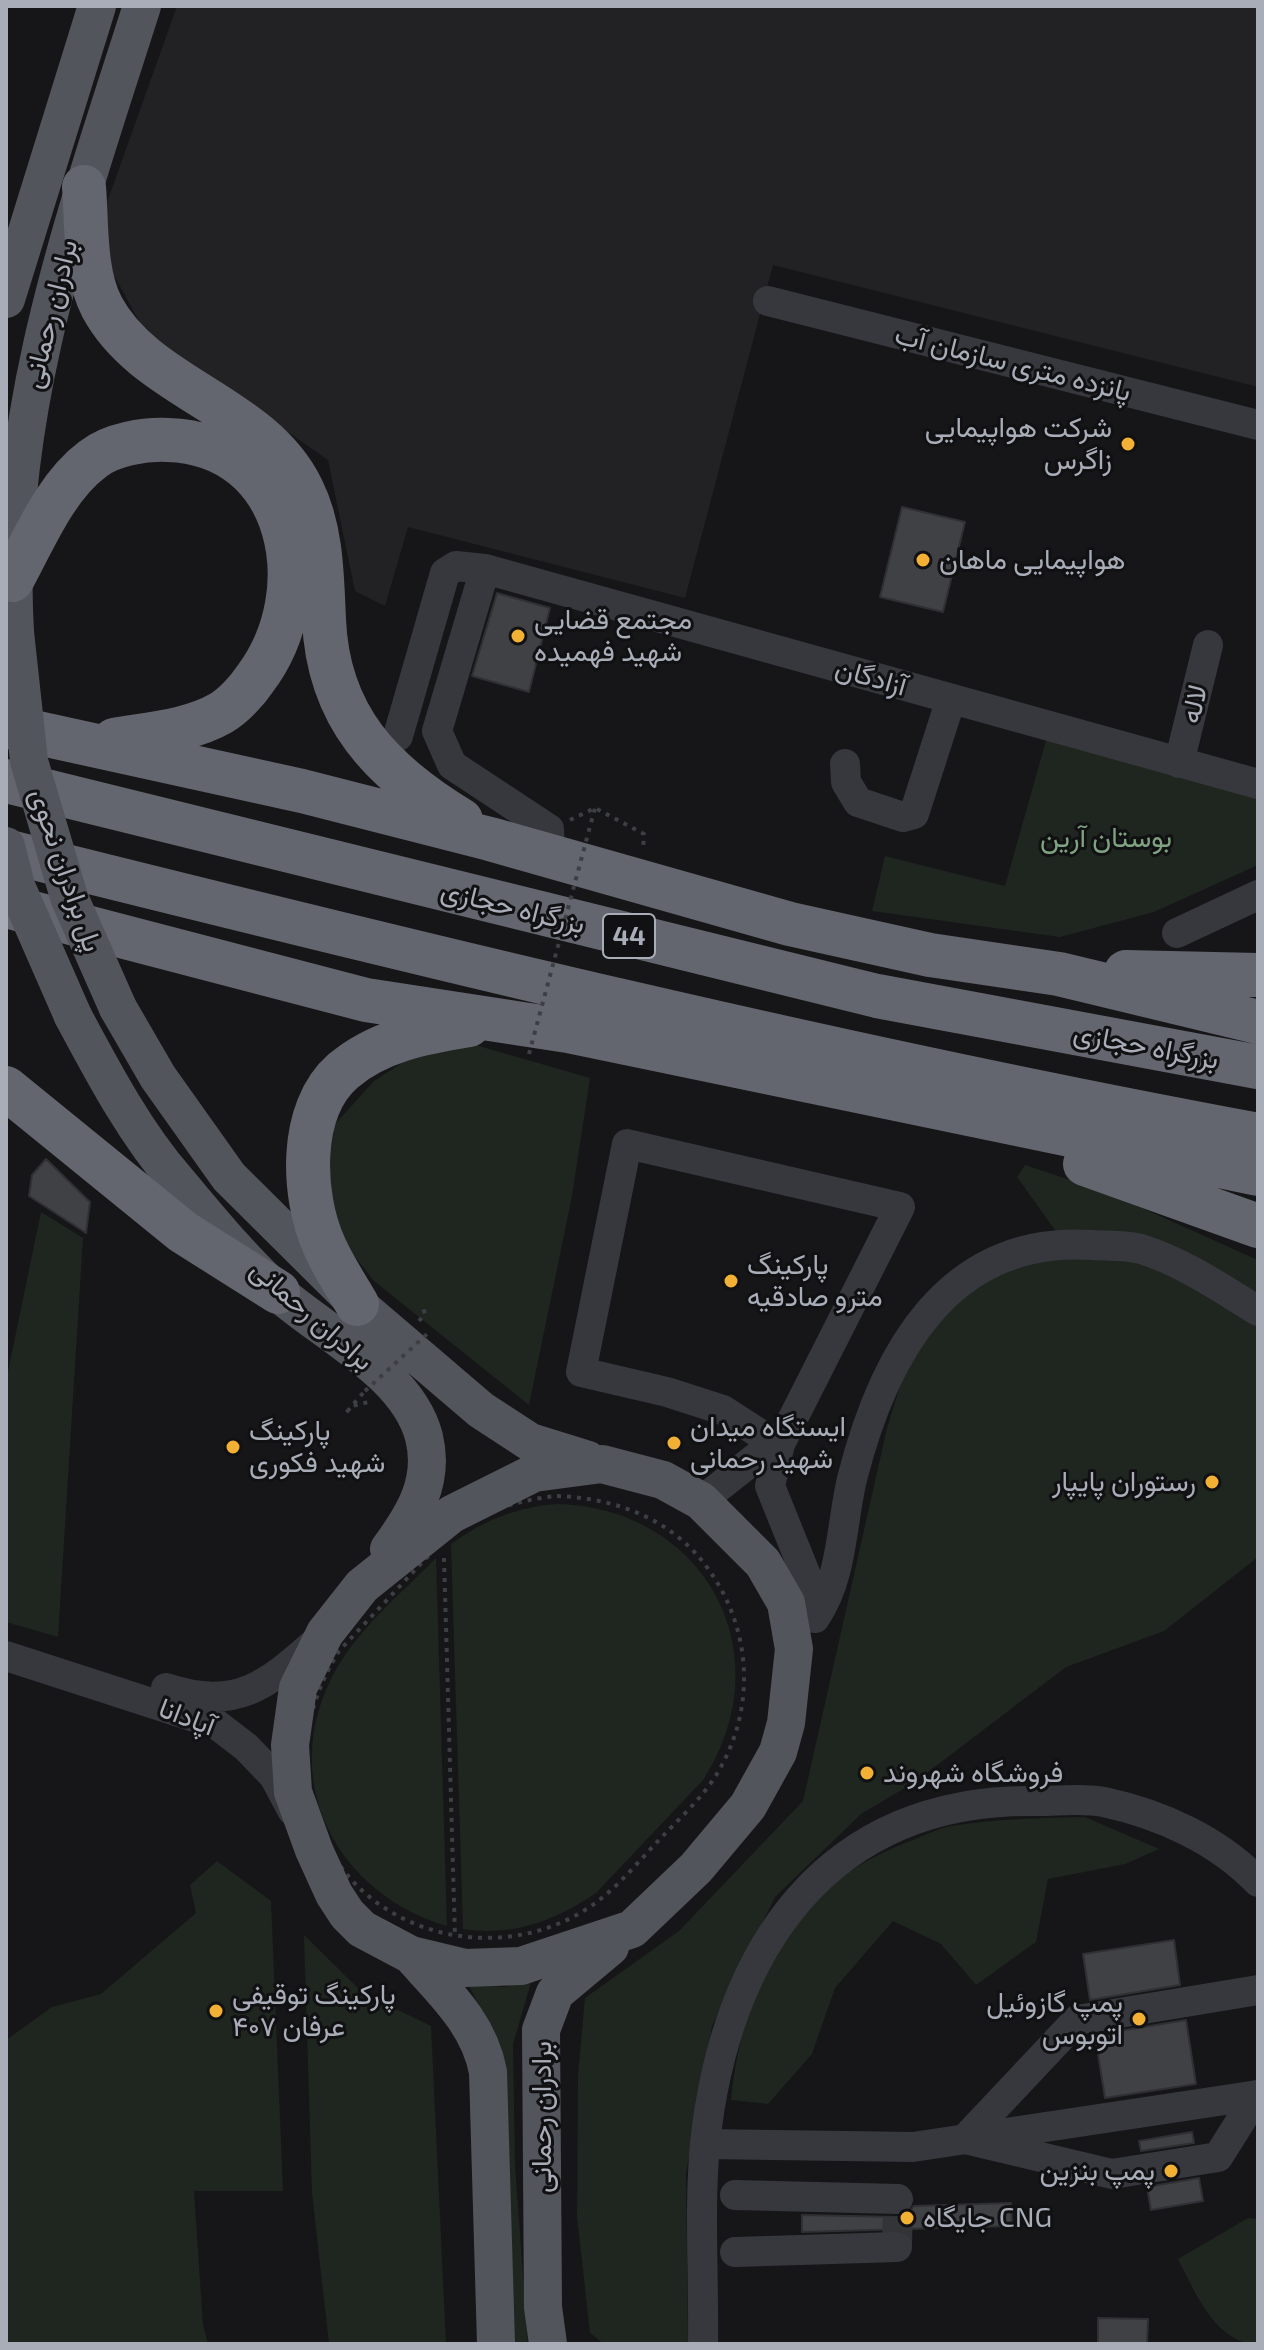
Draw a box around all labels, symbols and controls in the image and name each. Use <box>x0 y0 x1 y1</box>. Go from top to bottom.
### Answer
street label: برادران رحمانی <box>15 236 85 392</box>
street label: پانزده متری سازمان آب <box>891 317 1135 409</box>
place label: شرکت هواپیمایی زاگرس <box>925 411 1112 477</box>
marker: شرکت هواپیمایی زاگرس <box>1119 435 1137 453</box>
place label: هواپیمایی ماهان <box>939 543 1126 577</box>
marker: هواپیمایی ماهان <box>914 551 932 569</box>
place label: مجتمع قضایی شهید فهمیده <box>534 603 692 669</box>
marker: مجتمع قضایی شهید فهمیده <box>509 627 527 645</box>
street label: آزادگان <box>832 651 910 703</box>
street label: لاله <box>1173 681 1215 727</box>
street label: پل برادران نحوی <box>22 784 110 956</box>
park label: بوستان آرین <box>1040 821 1172 855</box>
street label: بزرگراه حجازی <box>437 873 589 941</box>
road number: 44 <box>603 914 655 958</box>
street label: بزرگراه حجازی <box>1071 1015 1221 1077</box>
place label: پارکینگ مترو صادقیه <box>747 1248 883 1314</box>
street label: برادران رحمانی <box>244 1252 380 1378</box>
marker: پارکینگ مترو صادقیه <box>722 1272 740 1290</box>
place label: ایستگاه میدان شهید رحمانی <box>690 1410 846 1476</box>
place label: پارکینگ شهید فکوری <box>249 1414 385 1480</box>
marker: ایستگاه میدان شهید رحمانی <box>665 1434 683 1452</box>
marker: پارکینگ شهید فکوری <box>224 1438 242 1456</box>
place label: رستوران پایپار <box>1052 1465 1196 1499</box>
marker: رستوران پایپار <box>1203 1473 1221 1491</box>
street label: آپادانا <box>154 1691 220 1743</box>
place label: فروشگاه شهروند <box>883 1756 1063 1790</box>
marker: فروشگاه شهروند <box>858 1764 876 1782</box>
place label: پارکینگ توقیفی عرفان ۴۰۷ <box>232 1978 396 2044</box>
place label: پمپ گازوئیل اتوبوس <box>986 1986 1123 2052</box>
marker: پارکینگ توقیفی عرفان ۴۰۷ <box>207 2002 225 2020</box>
marker: پمپ گازوئیل اتوبوس <box>1130 2010 1148 2028</box>
street label: برادران رحمانی <box>525 2041 559 2193</box>
place label: پمپ بنزین <box>1040 2154 1155 2188</box>
marker: پمپ بنزین <box>1162 2162 1180 2180</box>
place label: جایگاه CNG <box>923 2201 1052 2235</box>
marker: جایگاه CNG <box>898 2209 916 2227</box>

